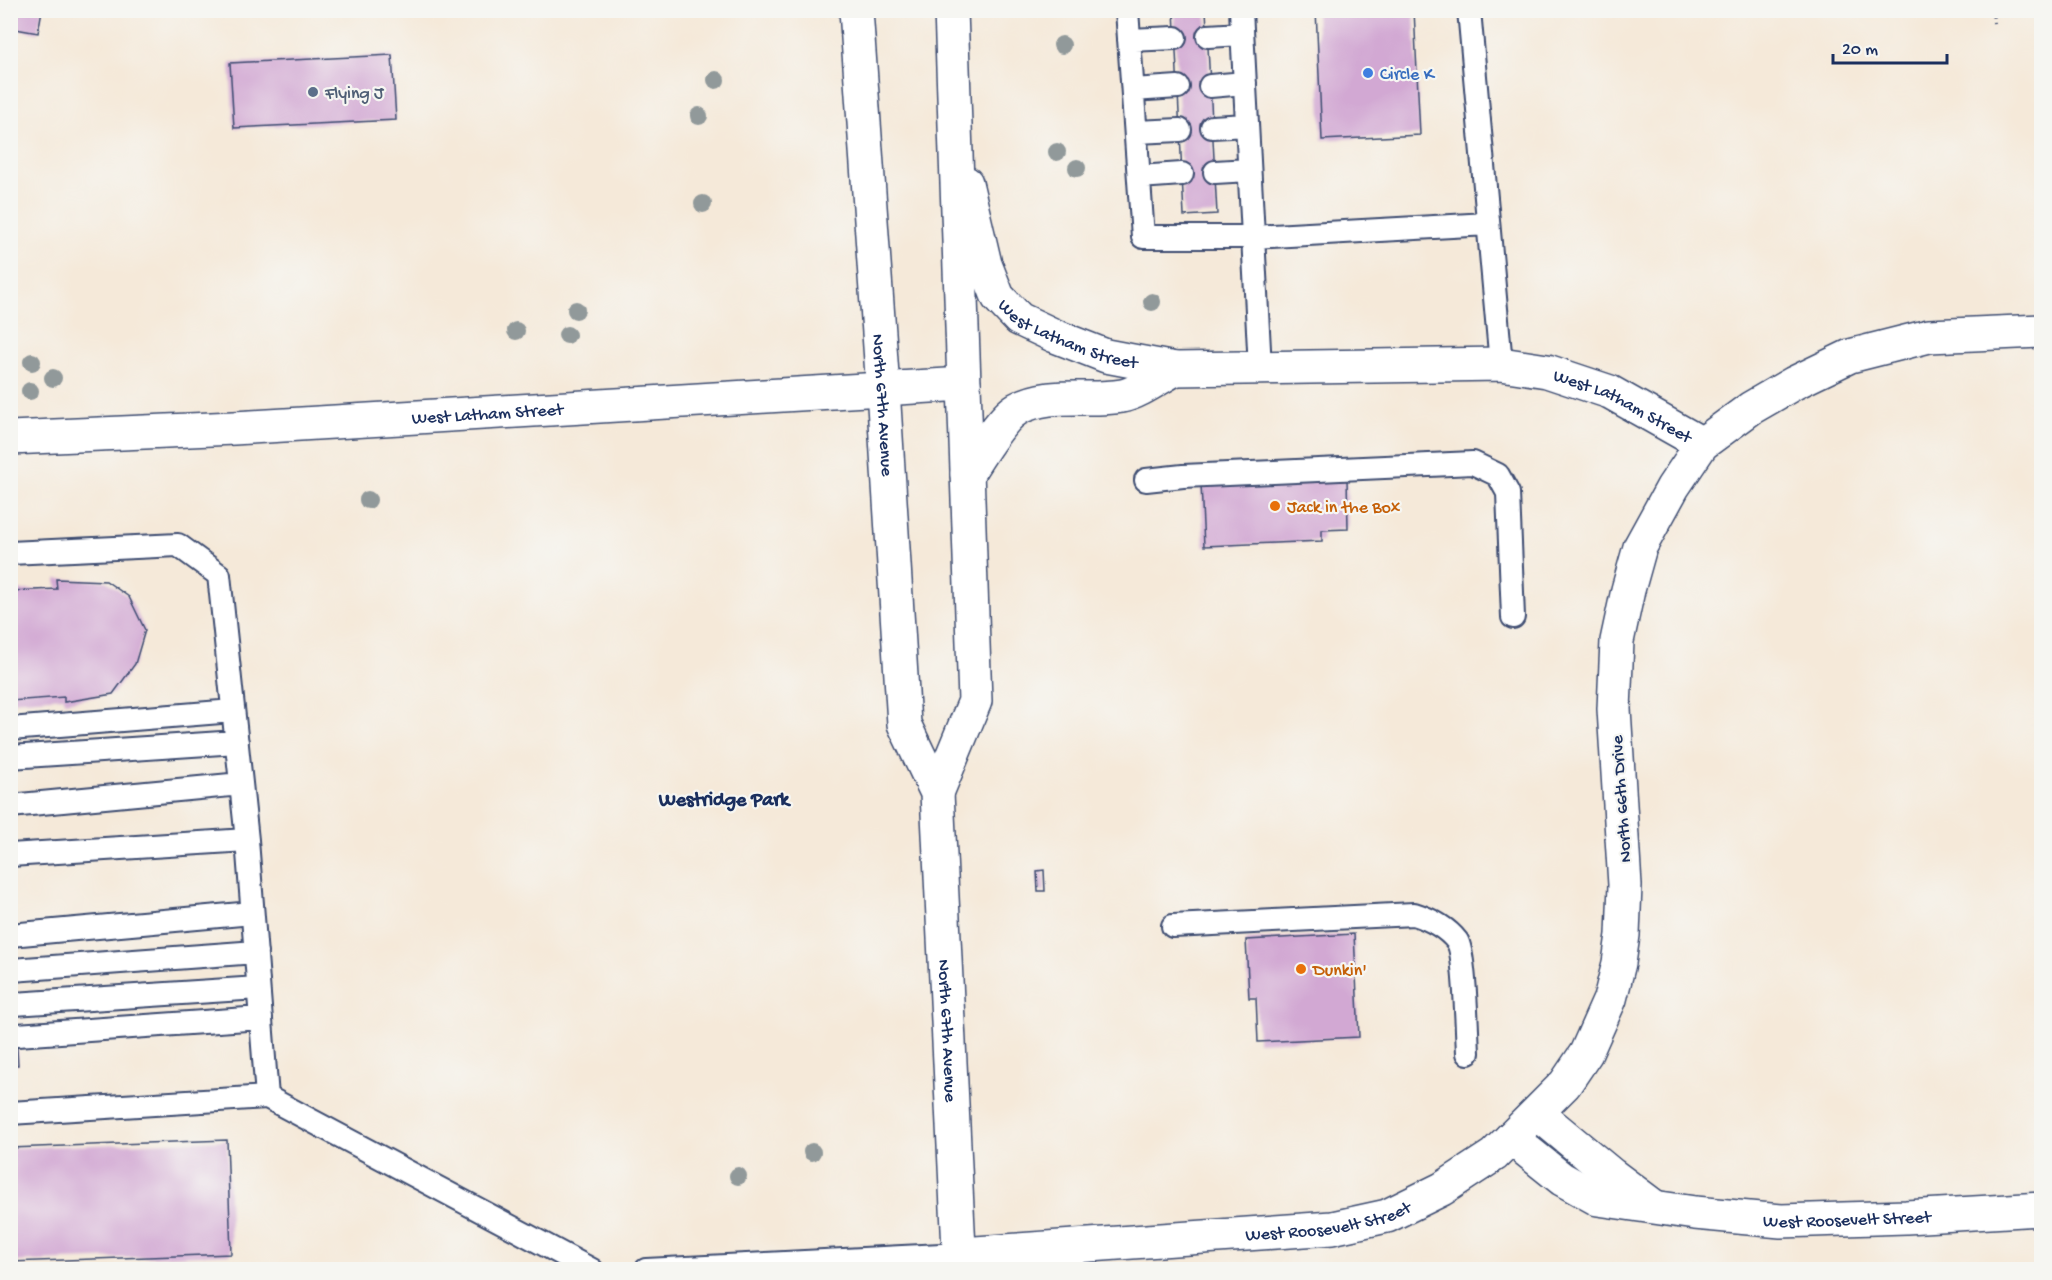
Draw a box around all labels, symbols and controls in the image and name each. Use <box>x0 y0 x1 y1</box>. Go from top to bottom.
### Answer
scale bar <box>1833 27 1947 65</box>
text: 20 m <box>1842 40 1878 61</box>
place label: Circle K <box>1380 65 1436 86</box>
marker: Circle K <box>1361 66 1375 80</box>
place label: Flying J <box>324 84 385 105</box>
marker: Flying J <box>306 85 320 99</box>
street label: West Latham Street <box>992 295 1141 375</box>
street label: North 67th Avenue <box>866 333 896 478</box>
street label: West Latham Street <box>1550 366 1696 450</box>
street label: West Latham Street <box>411 400 565 430</box>
place label: Jack in the Box <box>1287 498 1401 519</box>
marker: Jack in the Box <box>1268 499 1282 513</box>
street label: North 66th Drive <box>1608 734 1637 863</box>
district label: Westridge Park <box>658 790 791 813</box>
street label: North 67th Avenue <box>932 959 960 1103</box>
place label: Dunkin' <box>1312 961 1367 982</box>
marker: Dunkin' <box>1294 962 1308 976</box>
street label: West Roosevelt Street <box>1245 1197 1416 1247</box>
street label: West Roosevelt Street <box>1762 1207 1933 1234</box>

